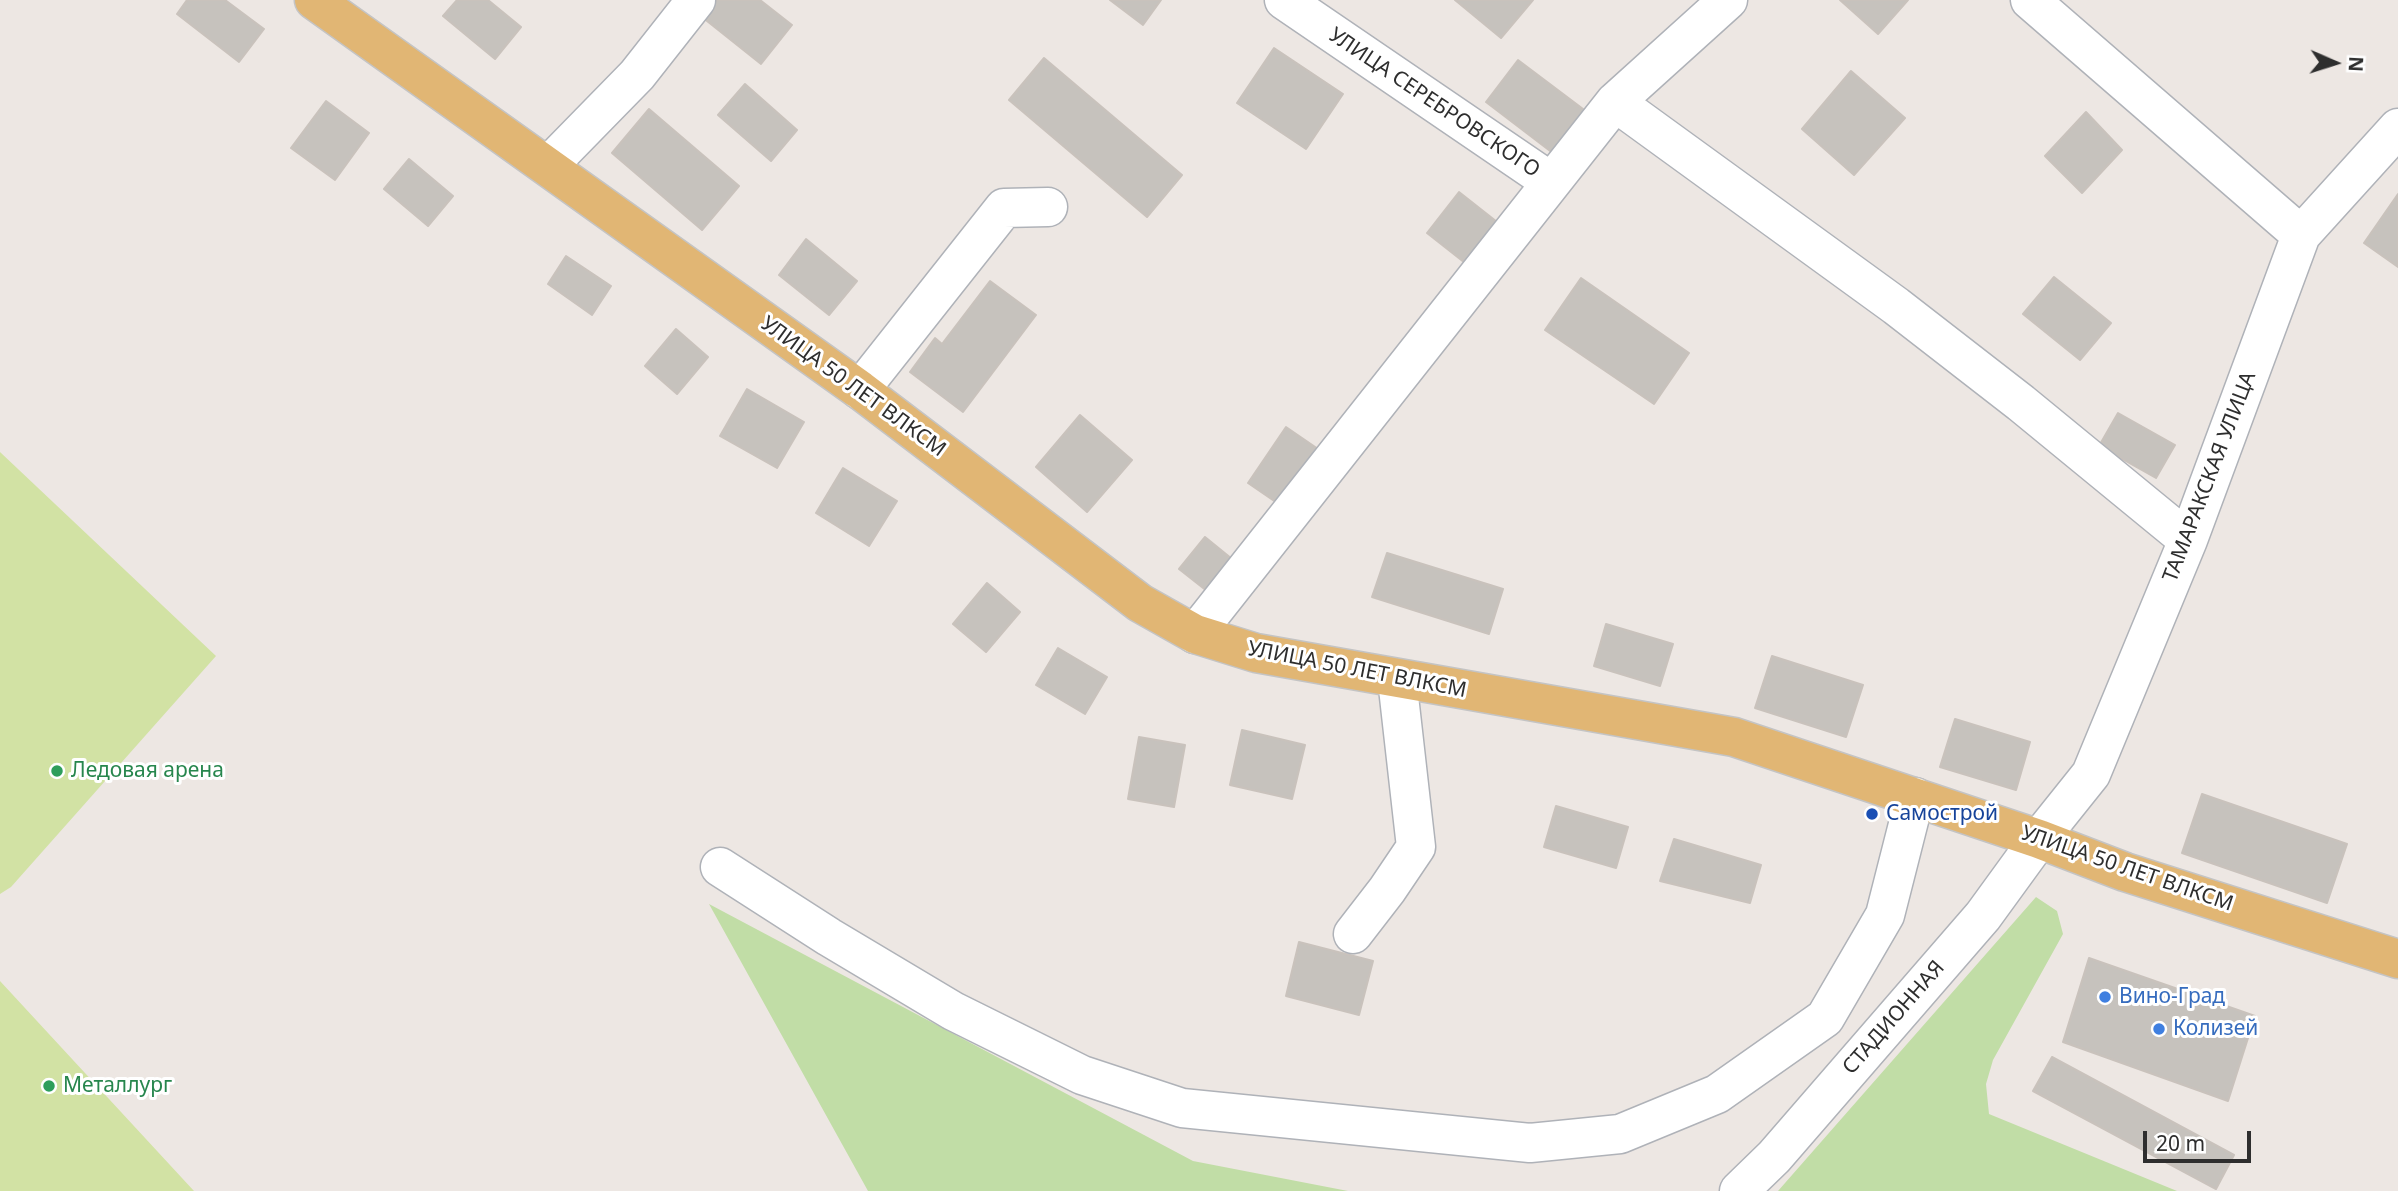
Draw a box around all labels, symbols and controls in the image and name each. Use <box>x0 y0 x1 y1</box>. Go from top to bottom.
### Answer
street label: УЛИЦА СЕРЕБРОВСКОГО <box>1324 23 1544 183</box>
north arrow <box>2300 28 2370 98</box>
text: N <box>2343 56 2369 72</box>
street label: УЛИЦА 50 ЛЕТ ВЛКСМ <box>756 311 950 463</box>
street label: ТАМАРАКСКАЯ УЛИЦА <box>2158 368 2262 586</box>
street label: УЛИЦА 50 ЛЕТ ВЛКСМ <box>1245 636 1469 704</box>
place label: Ледовая арена <box>71 758 224 784</box>
marker: Ледовая арена <box>49 763 65 779</box>
place label: Самострой <box>1886 801 1998 827</box>
marker: Самострой <box>1864 806 1880 822</box>
street label: УЛИЦА 50 ЛЕТ ВЛКСМ <box>2018 821 2236 917</box>
street label: СТАДИОННАЯ <box>1838 956 1950 1080</box>
place label: Вино-Град <box>2119 984 2225 1010</box>
marker: Вино-Град <box>2097 989 2113 1005</box>
place label: Колизей <box>2173 1016 2258 1042</box>
marker: Колизей <box>2151 1021 2167 1037</box>
place label: Металлург <box>63 1073 172 1099</box>
marker: Металлург <box>41 1078 57 1094</box>
scale bar <box>2146 1118 2254 1162</box>
text: 20 m <box>2156 1129 2205 1157</box>

